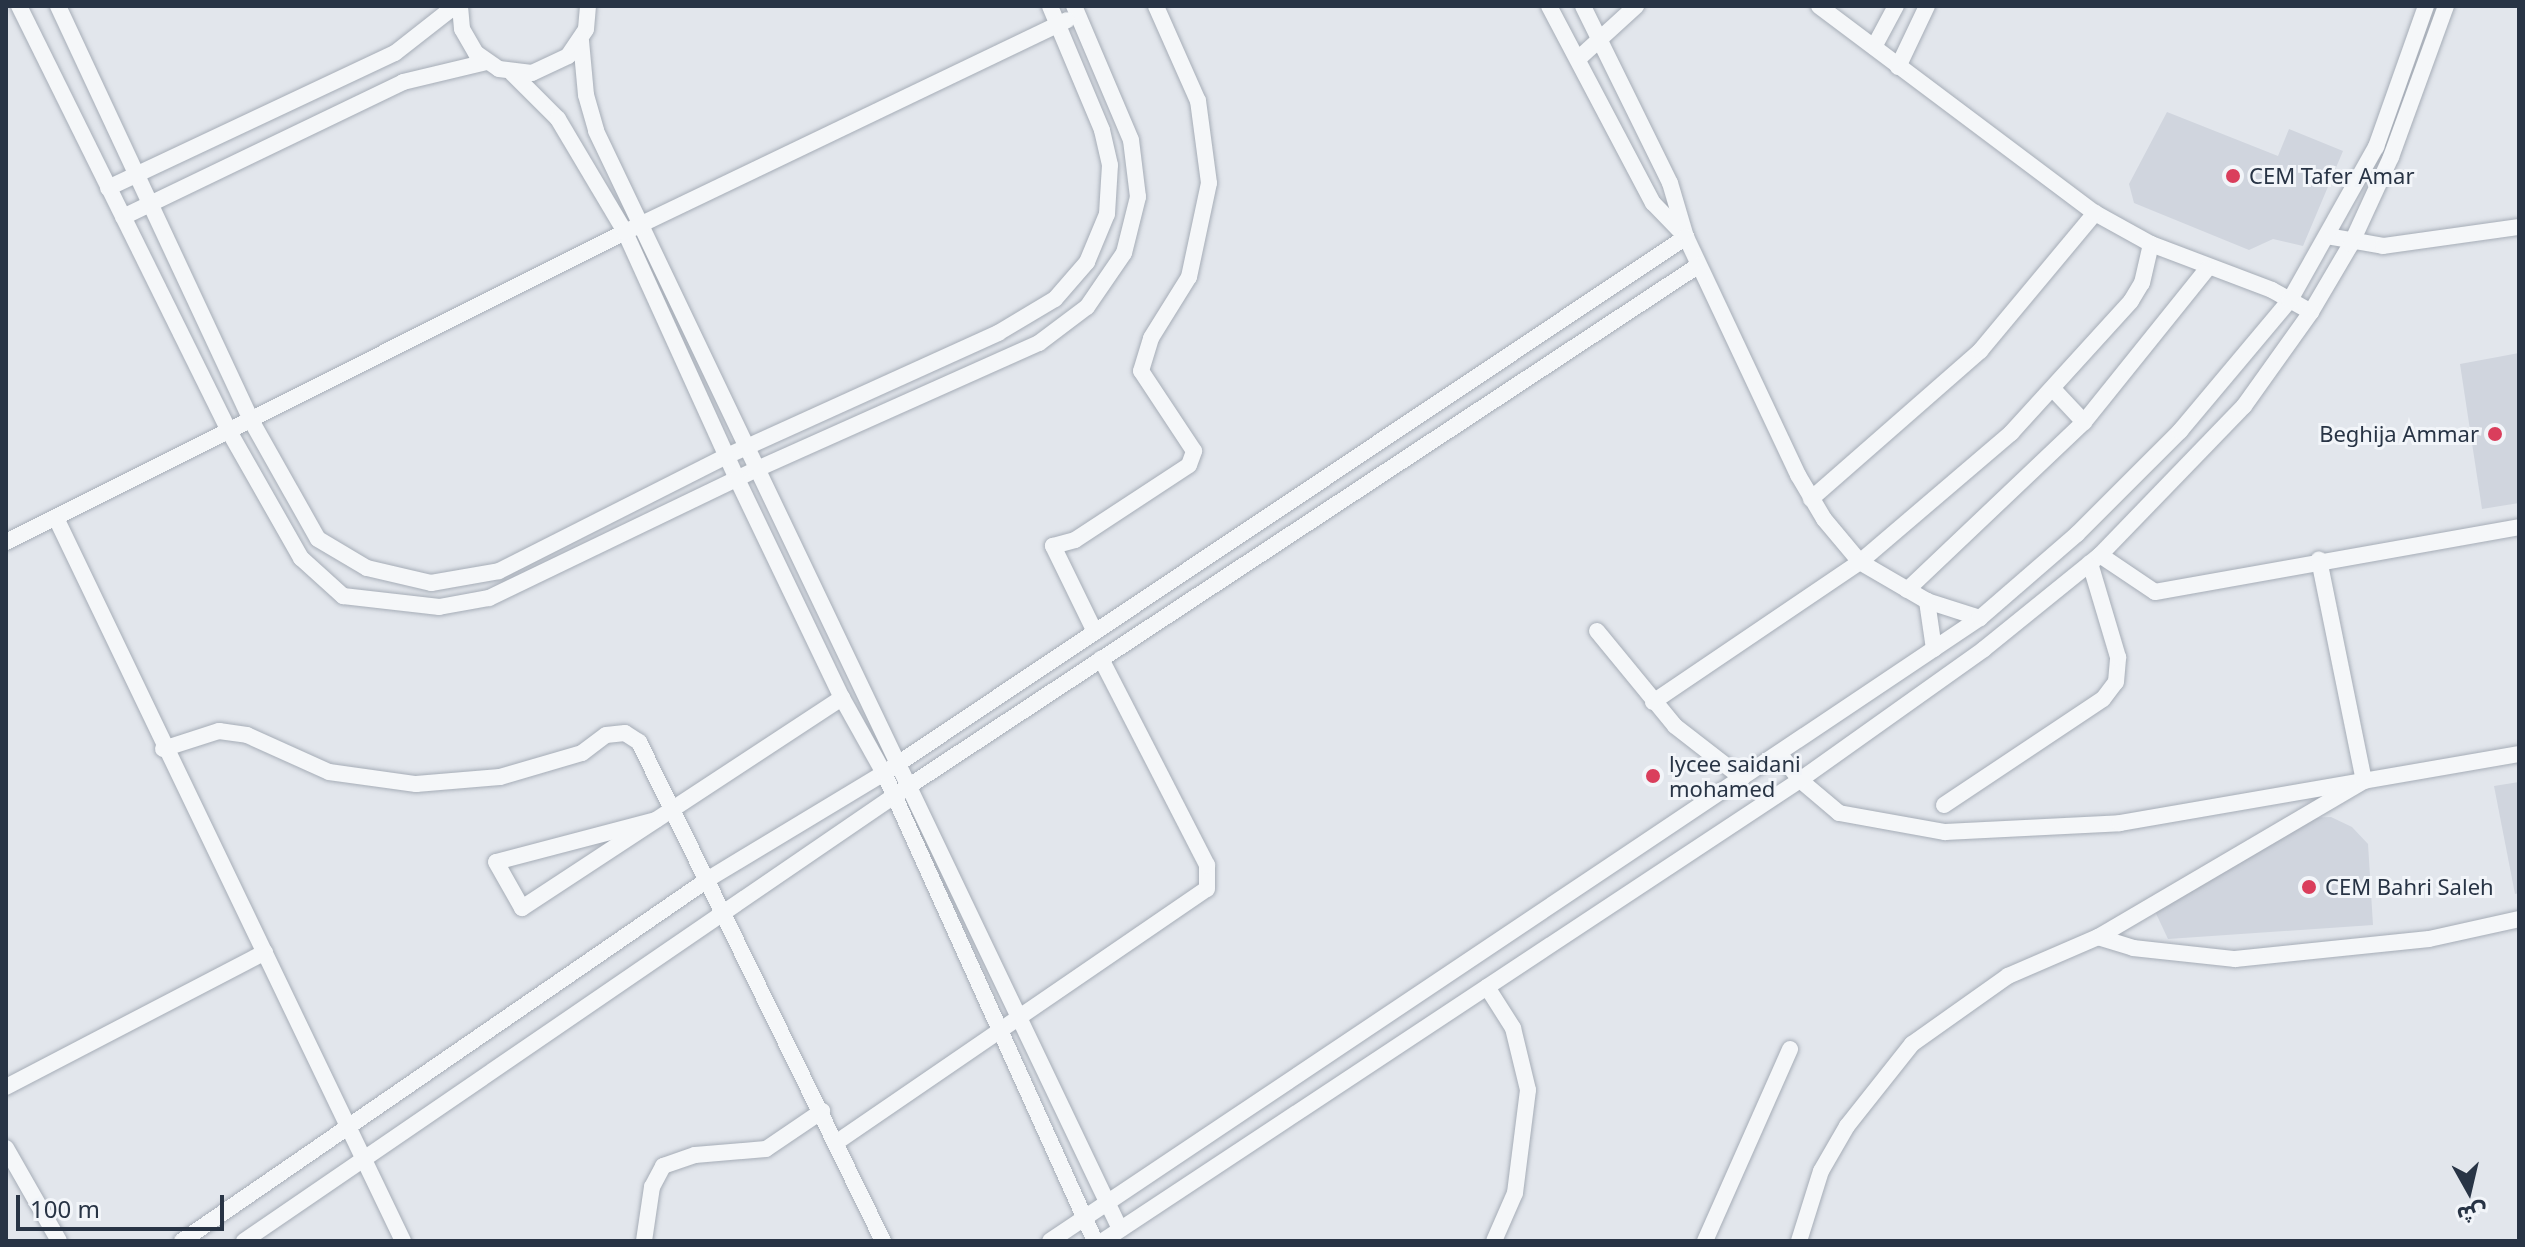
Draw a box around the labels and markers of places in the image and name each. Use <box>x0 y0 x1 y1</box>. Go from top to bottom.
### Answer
place label: CEM Tafer Amar <box>2249 163 2414 189</box>
marker: CEM Tafer Amar <box>2224 167 2242 185</box>
place label: Beghija Ammar <box>2319 421 2479 447</box>
marker: Beghija Ammar <box>2486 425 2504 443</box>
place label: lycee saidani mohamed <box>1669 750 1801 802</box>
marker: lycee saidani mohamed <box>1644 767 1662 785</box>
place label: CEM Bahri Saleh <box>2325 874 2494 900</box>
marker: CEM Bahri Saleh <box>2300 878 2318 896</box>

